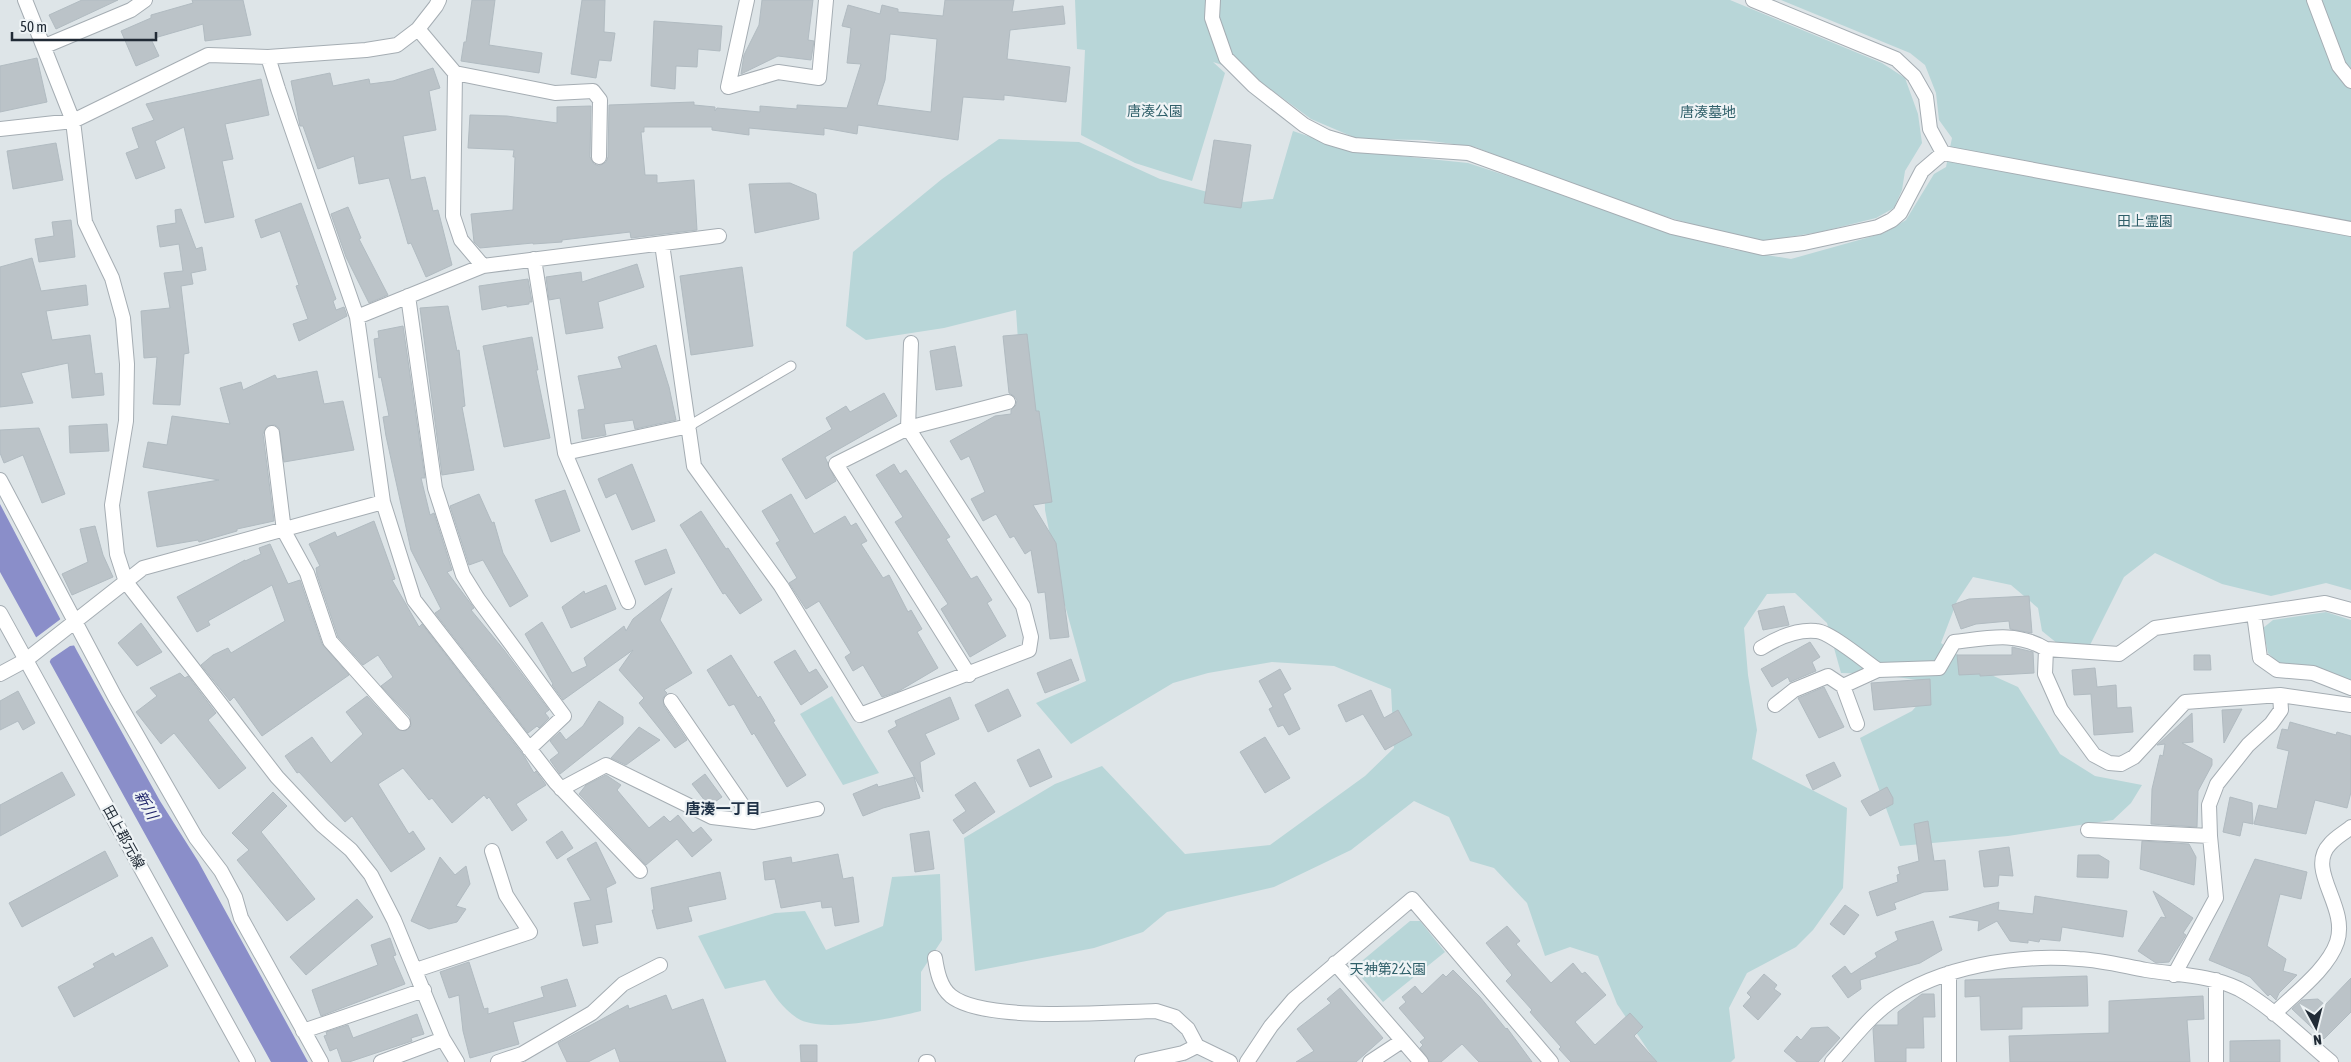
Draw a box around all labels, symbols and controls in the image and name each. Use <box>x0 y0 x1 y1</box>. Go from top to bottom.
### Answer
scale bar <box>12 10 156 42</box>
text: 50 m <box>20 18 47 35</box>
park label: 唐湊公園 <box>1127 103 1183 119</box>
park label: 唐湊墓地 <box>1680 104 1736 120</box>
park label: 田上霊園 <box>2117 213 2173 229</box>
water label: 新川 <box>132 788 162 824</box>
district label: 唐湊一丁目 <box>685 800 761 817</box>
street label: 田上郡元線 <box>100 803 148 871</box>
park label: 天神第2公園 <box>1350 961 1426 977</box>
north arrow <box>2291 1002 2341 1052</box>
text: N <box>2313 1031 2323 1048</box>

